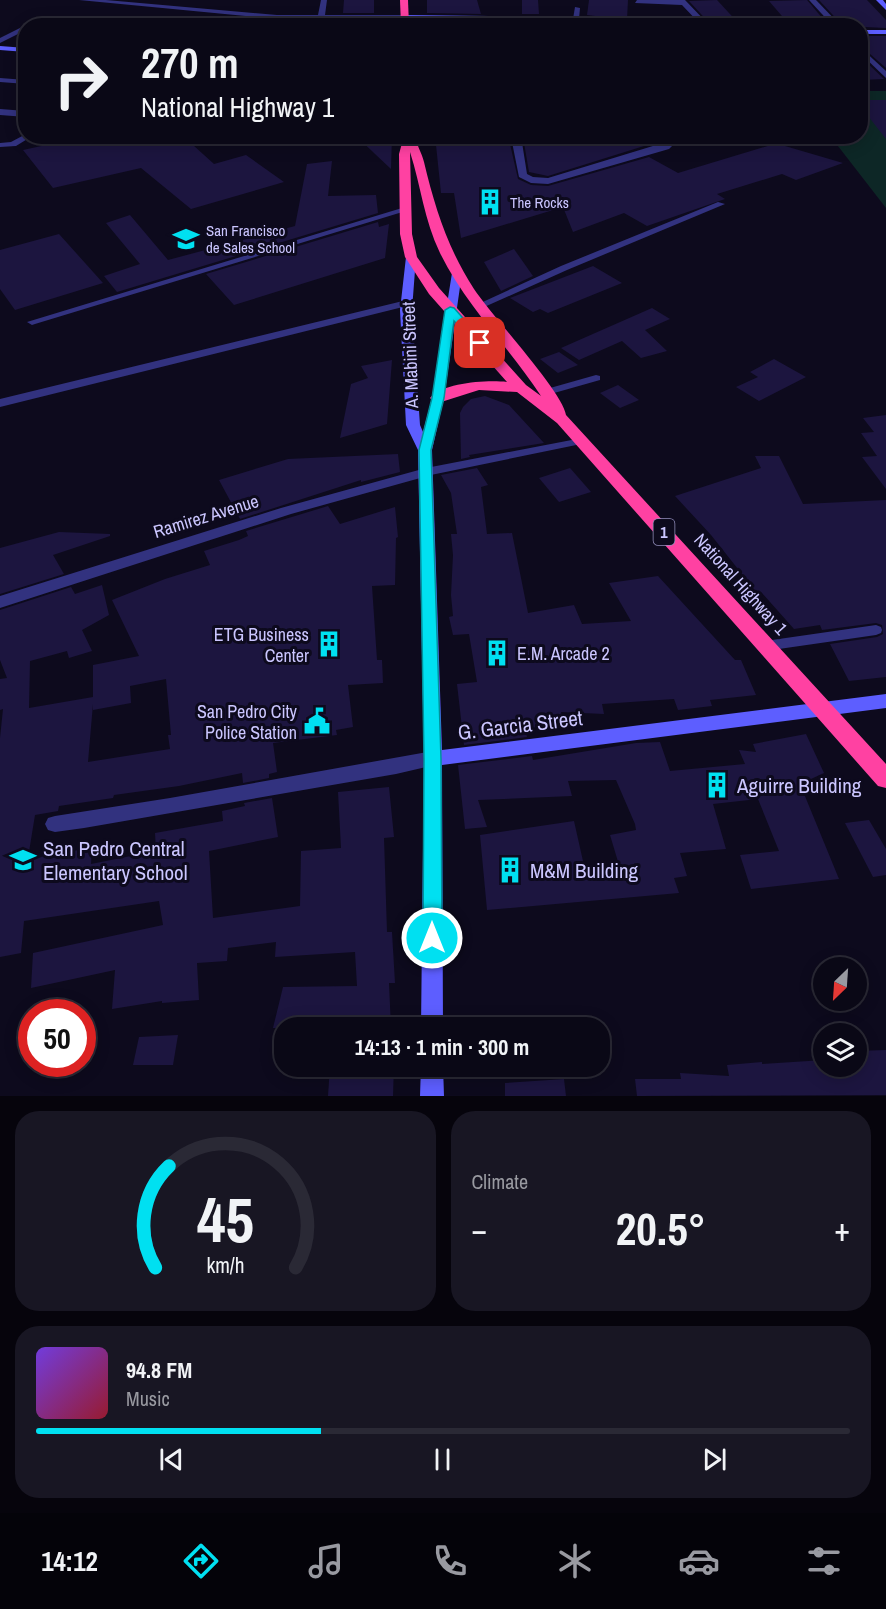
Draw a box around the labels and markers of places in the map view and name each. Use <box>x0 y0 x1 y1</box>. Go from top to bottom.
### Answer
building icon: The Rocks <box>475 187 505 217</box>
place label: The Rocks <box>510 192 569 213</box>
place label: San Francisco de Sales School <box>206 220 295 258</box>
school or university icon: San Francisco de Sales School <box>171 224 201 254</box>
pin <box>454 317 505 368</box>
place label: ETG Business Center <box>214 622 309 668</box>
building icon: ETG Business Center <box>314 629 344 659</box>
building icon: E.M. Arcade 2 <box>482 638 512 668</box>
place label: E.M. Arcade 2 <box>517 641 610 666</box>
place label: San Pedro City Police Station <box>197 699 298 745</box>
public building icon: San Pedro City Police Station <box>302 706 332 736</box>
building icon: Aguirre Building <box>702 770 732 800</box>
place label: Aguirre Building <box>736 771 862 800</box>
place label: San Pedro Central Elementary School <box>43 834 188 887</box>
school or university icon: San Pedro Central Elementary School <box>8 845 38 875</box>
building icon: M&M Building <box>495 855 525 885</box>
place label: M&M Building <box>530 856 639 885</box>

